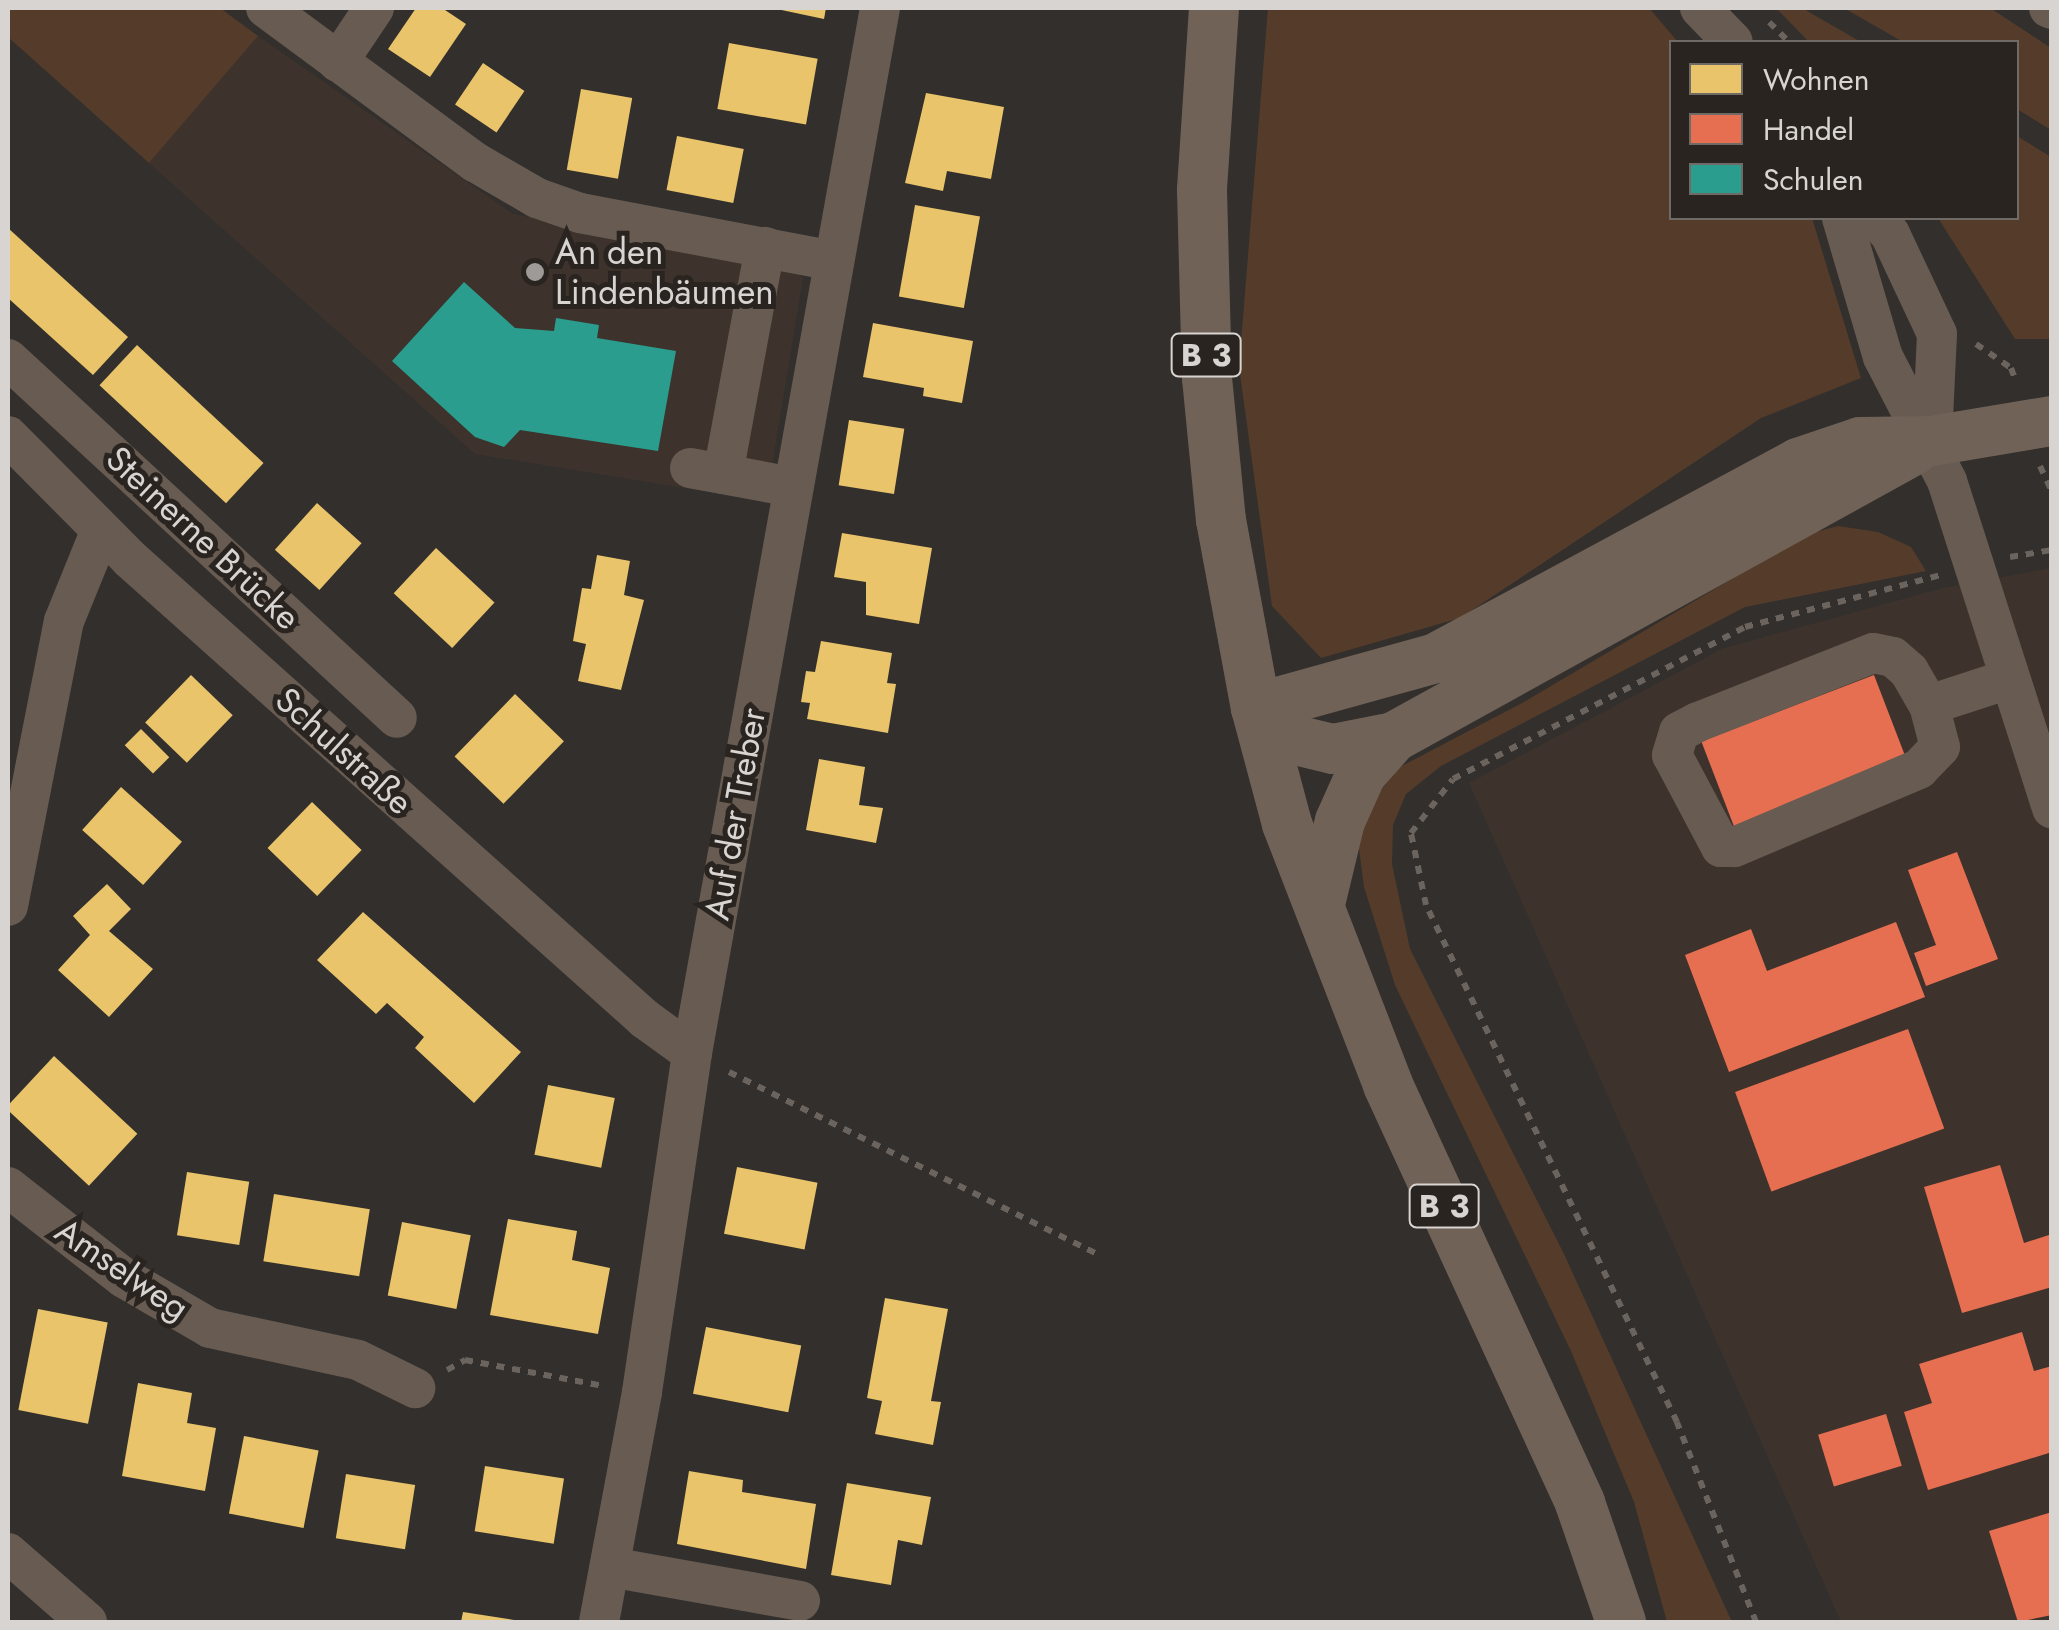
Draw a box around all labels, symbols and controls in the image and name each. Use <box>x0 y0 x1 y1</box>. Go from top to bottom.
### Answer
legend <box>1669 40 2019 220</box>
text: Wohnen <box>1763 58 1869 101</box>
text: Handel <box>1763 108 1854 151</box>
text: Schulen <box>1763 158 1863 201</box>
place label: An den Lindenbäumen <box>555 231 774 313</box>
marker: An den Lindenbäumen <box>524 261 546 283</box>
road number: B 3 <box>1168 328 1244 382</box>
street label: Steinerne Brücke <box>97 438 309 638</box>
street label: Schulstraße <box>267 679 421 823</box>
street label: Auf der Treber <box>696 705 774 923</box>
road number: B 3 <box>1406 1179 1482 1233</box>
street label: Amselweg <box>47 1209 197 1329</box>

